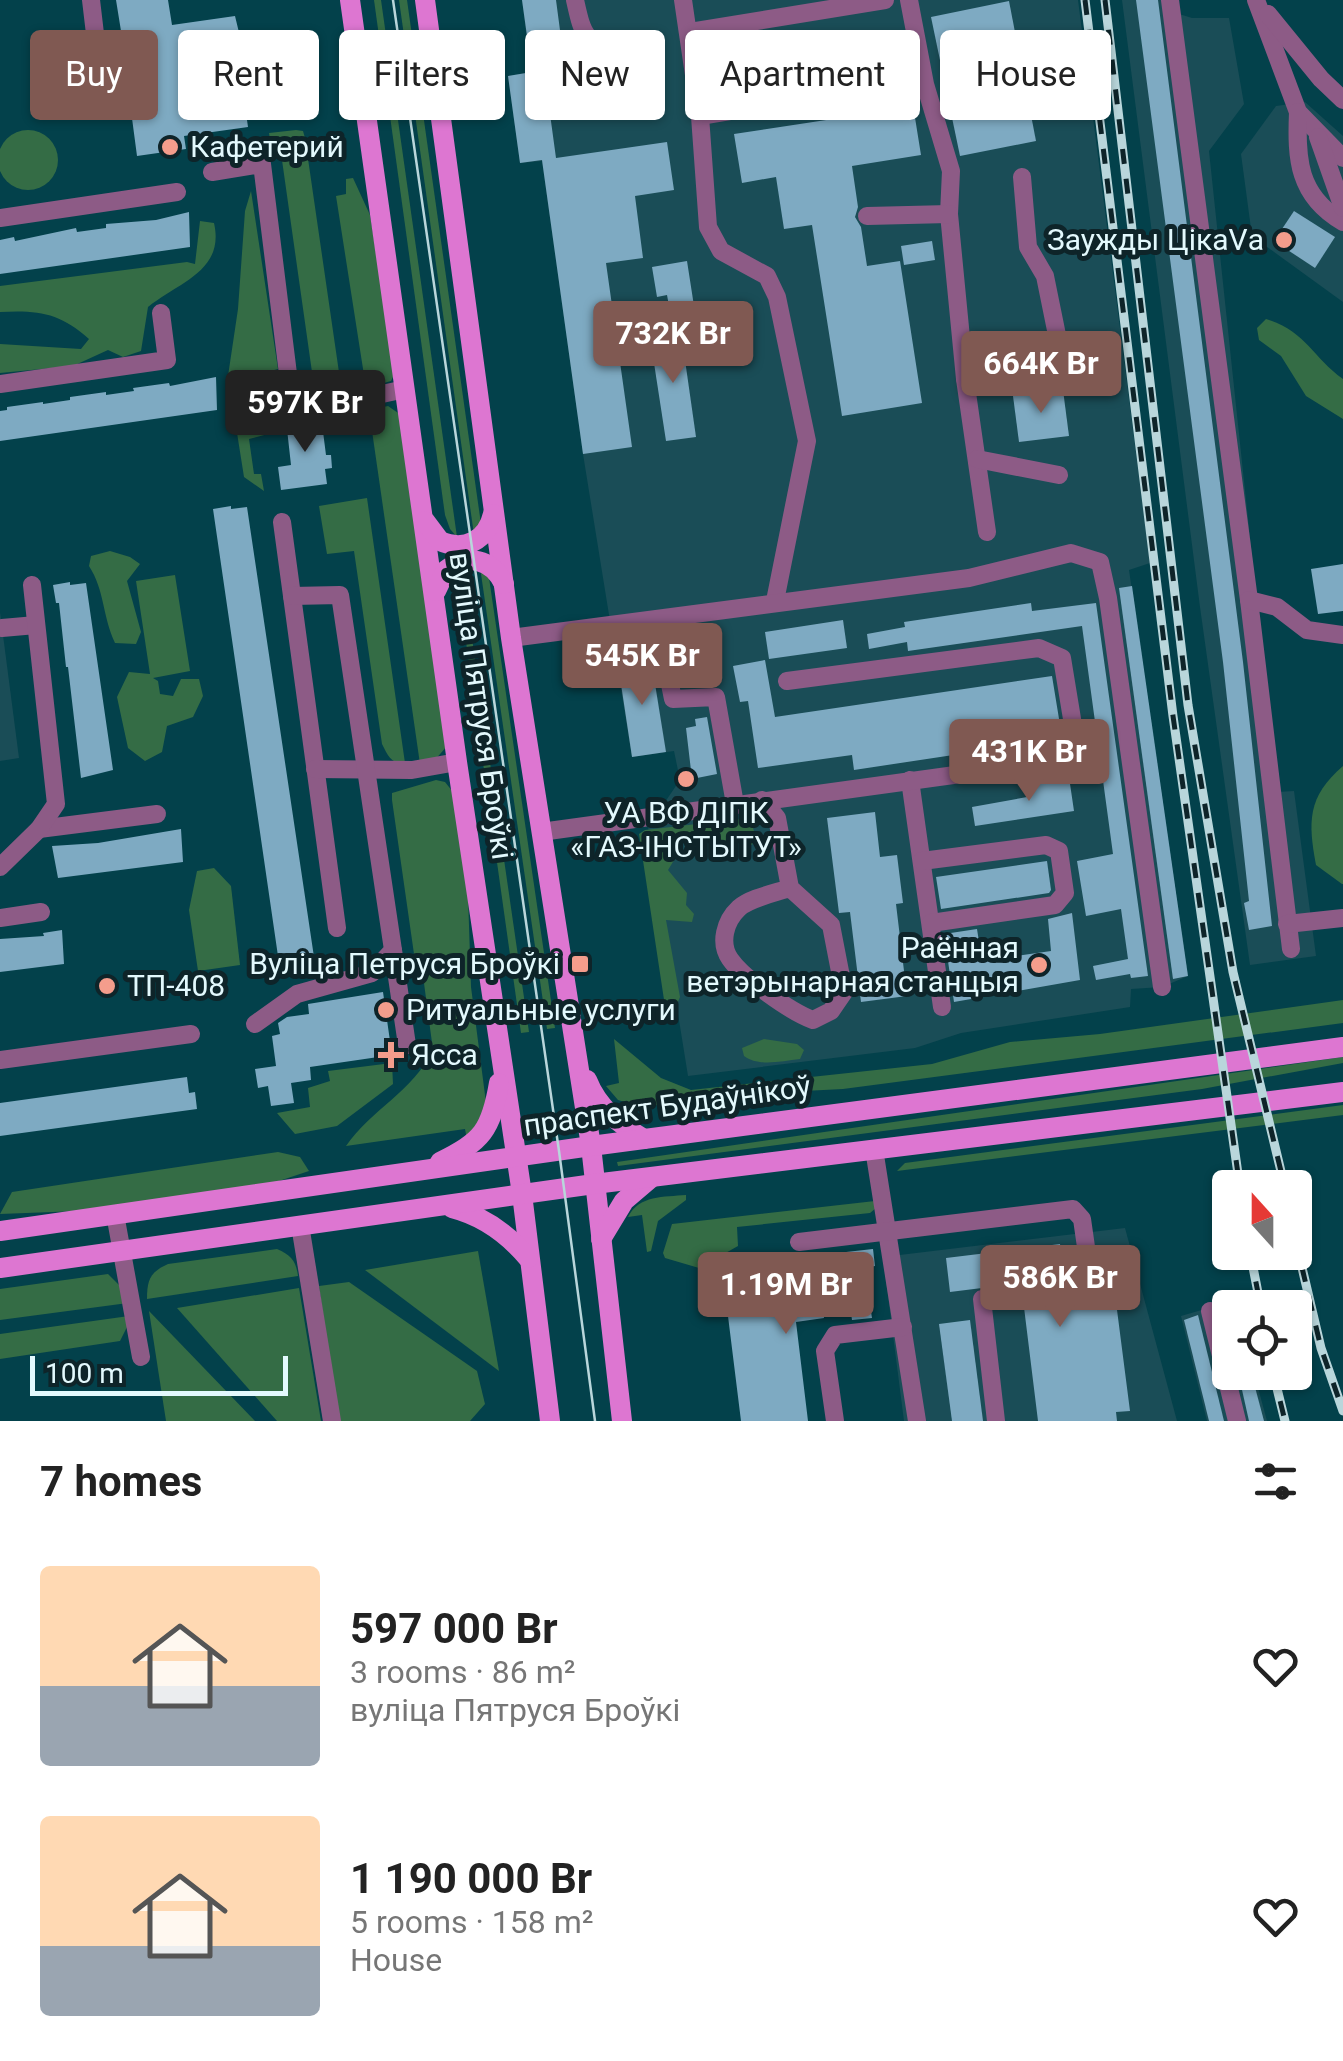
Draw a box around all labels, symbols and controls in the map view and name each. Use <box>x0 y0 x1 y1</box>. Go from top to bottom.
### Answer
chip: Buy <box>30 30 158 120</box>
chip: Rent <box>178 30 319 120</box>
chip: Filters <box>339 30 505 120</box>
chip: New <box>525 30 665 120</box>
chip: Apartment <box>685 30 920 120</box>
chip: House <box>940 30 1111 120</box>
place label: Кафетерий <box>190 129 344 164</box>
marker: Кафетерий <box>159 136 181 158</box>
place label: Заужды ЦікаVа <box>1047 222 1264 257</box>
marker: Заужды ЦікаVа <box>1273 229 1295 251</box>
pin: 732K Br <box>581 301 765 386</box>
text: 732K Br <box>615 314 731 352</box>
pin: 664K Br <box>949 331 1133 416</box>
text: 664K Br <box>983 344 1099 382</box>
pin: 597K Br <box>213 370 397 455</box>
text: 597K Br <box>247 383 363 421</box>
street label: вуліца Пятруся Броўкі <box>443 550 520 862</box>
pin: 545K Br <box>550 623 734 708</box>
text: 545K Br <box>584 636 700 674</box>
pin: 431K Br <box>937 719 1121 804</box>
text: 431K Br <box>971 732 1087 770</box>
marker: УА ВФ ДІПК «ГАЗ-ІНСТЫТУТ» <box>675 768 697 790</box>
place label: УА ВФ ДІПК «ГАЗ-ІНСТЫТУТ» <box>570 795 802 864</box>
place label: Раённая ветэрынарная станцыя <box>686 930 1019 999</box>
place label: Вуліца Петруся Броўкі <box>249 946 560 981</box>
marker: Вуліца Петруся Броўкі <box>569 953 591 975</box>
marker: Раённая ветэрынарная станцыя <box>1028 954 1050 976</box>
place label: ТП-408 <box>127 968 225 1003</box>
marker: ТП-408 <box>96 975 118 997</box>
place label: Ритуальные услуги <box>406 992 676 1027</box>
marker: Ритуальные услуги <box>375 999 397 1021</box>
place label: Ясса <box>411 1037 478 1072</box>
marker: Ясса <box>380 1044 402 1066</box>
street label: праспект Будаўнікоў <box>521 1068 813 1143</box>
north arrow <box>1212 1170 1312 1270</box>
map controls <box>1212 1170 1312 1390</box>
pin: 586K Br <box>968 1245 1152 1330</box>
pin: 1.19M Br <box>683 1252 889 1337</box>
text: 586K Br <box>1002 1258 1118 1296</box>
text: 1.19M Br <box>720 1265 852 1303</box>
button: locate <box>1212 1290 1312 1390</box>
scale bar <box>30 1351 288 1396</box>
text: 100 m <box>45 1357 124 1390</box>
icon: filters <box>1248 1454 1303 1509</box>
text: 7 homes <box>40 1457 202 1506</box>
text: 597 000 Br <box>350 1604 558 1653</box>
icon: home <box>120 1606 240 1726</box>
icon: heart <box>1248 1639 1303 1694</box>
text: 3 rooms · 86 m² <box>350 1653 575 1691</box>
text: вуліца Пятруся Броўкі <box>350 1691 680 1729</box>
text: 1 190 000 Br <box>350 1854 592 1903</box>
icon: home <box>120 1856 240 1976</box>
icon: heart <box>1248 1889 1303 1944</box>
text: 5 rooms · 158 m² <box>350 1903 593 1941</box>
text: House <box>350 1941 442 1979</box>

